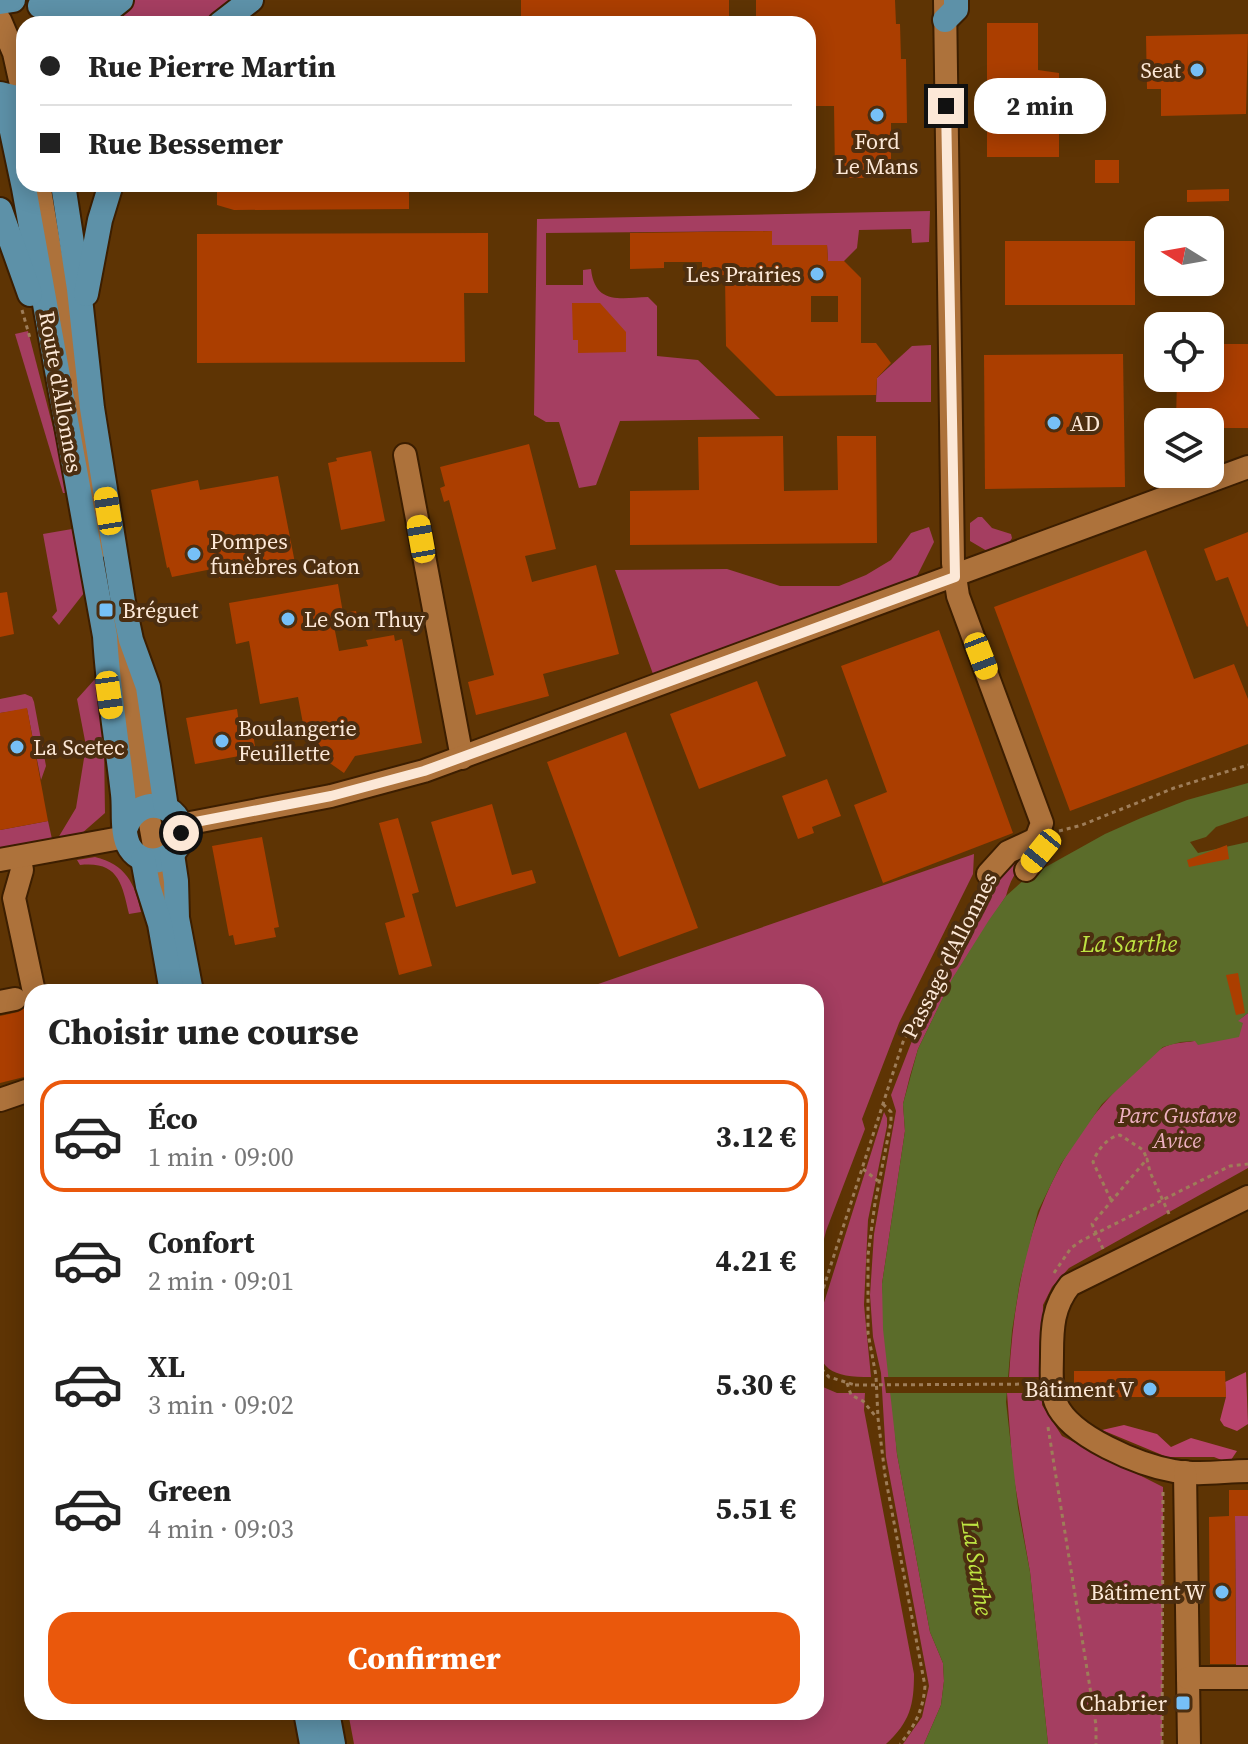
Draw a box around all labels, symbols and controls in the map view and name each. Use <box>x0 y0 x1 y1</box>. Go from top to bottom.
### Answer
text: Rue Pierre Martin <box>88 46 336 87</box>
place label: Seat <box>1140 55 1182 85</box>
marker: Seat <box>1188 61 1206 79</box>
callout: 2 min <box>974 78 1106 134</box>
route end <box>928 88 964 124</box>
text: 2 min <box>1006 88 1074 124</box>
marker: Ford Le Mans <box>868 106 886 124</box>
text: Rue Bessemer <box>88 123 283 164</box>
place label: Ford Le Mans <box>836 126 918 181</box>
north arrow <box>1144 216 1224 296</box>
map controls <box>1144 216 1224 488</box>
place label: Les Prairies <box>686 259 801 289</box>
marker: Les Prairies <box>808 265 826 283</box>
street label: Route d'Allonnes <box>32 309 90 475</box>
button: locate <box>1144 312 1224 392</box>
place label: AD <box>1070 408 1100 438</box>
button: layers <box>1144 408 1224 488</box>
marker: AD <box>1045 414 1063 432</box>
car <box>92 485 124 537</box>
car <box>405 513 437 565</box>
place label: Pompes funèbres Caton <box>210 526 360 581</box>
marker: Pompes funèbres Caton <box>185 545 203 563</box>
place label: Bréguet <box>122 595 199 625</box>
marker: Bréguet <box>97 601 115 619</box>
place label: Le Son Thuy <box>304 604 426 634</box>
marker: Le Son Thuy <box>279 610 297 628</box>
car <box>961 629 1001 683</box>
car <box>94 670 124 720</box>
place label: Boulangerie Feuillette <box>238 713 357 768</box>
place label: La Scetec <box>33 732 125 762</box>
marker: Boulangerie Feuillette <box>213 732 231 750</box>
marker: La Scetec <box>8 738 26 756</box>
route start <box>163 815 199 851</box>
car <box>1017 825 1065 877</box>
street label: Passage d'Allonnes <box>894 867 1004 1043</box>
water label: La Sarthe <box>1080 927 1177 960</box>
text: Choisir une course <box>48 1007 359 1056</box>
text: Éco <box>148 1098 198 1139</box>
icon: car <box>52 1100 124 1172</box>
park label: Parc Gustave Avice <box>1117 1100 1236 1155</box>
text: 3.12 € <box>716 1116 796 1157</box>
text: 1 min · 09:00 <box>148 1139 294 1175</box>
text: Confort <box>148 1222 254 1263</box>
icon: car <box>52 1224 124 1296</box>
text: 4.21 € <box>716 1240 796 1281</box>
text: 2 min · 09:01 <box>148 1263 294 1299</box>
text: XL <box>148 1346 185 1387</box>
icon: car <box>52 1348 124 1420</box>
text: 5.30 € <box>716 1364 796 1405</box>
place label: Bâtiment V <box>1025 1374 1134 1404</box>
marker: Bâtiment V <box>1141 1380 1159 1398</box>
text: 3 min · 09:02 <box>148 1387 294 1423</box>
text: Green <box>148 1470 231 1511</box>
icon: car <box>52 1472 124 1544</box>
text: 5.51 € <box>716 1488 796 1529</box>
text: 4 min · 09:03 <box>148 1511 294 1547</box>
water label: La Sarthe <box>953 1517 1001 1618</box>
place label: Bâtiment W <box>1090 1577 1206 1607</box>
marker: Bâtiment W <box>1213 1583 1231 1601</box>
button: Confirmer <box>48 1612 800 1704</box>
place label: Chabrier <box>1080 1688 1168 1718</box>
marker: Chabrier <box>1174 1694 1192 1712</box>

